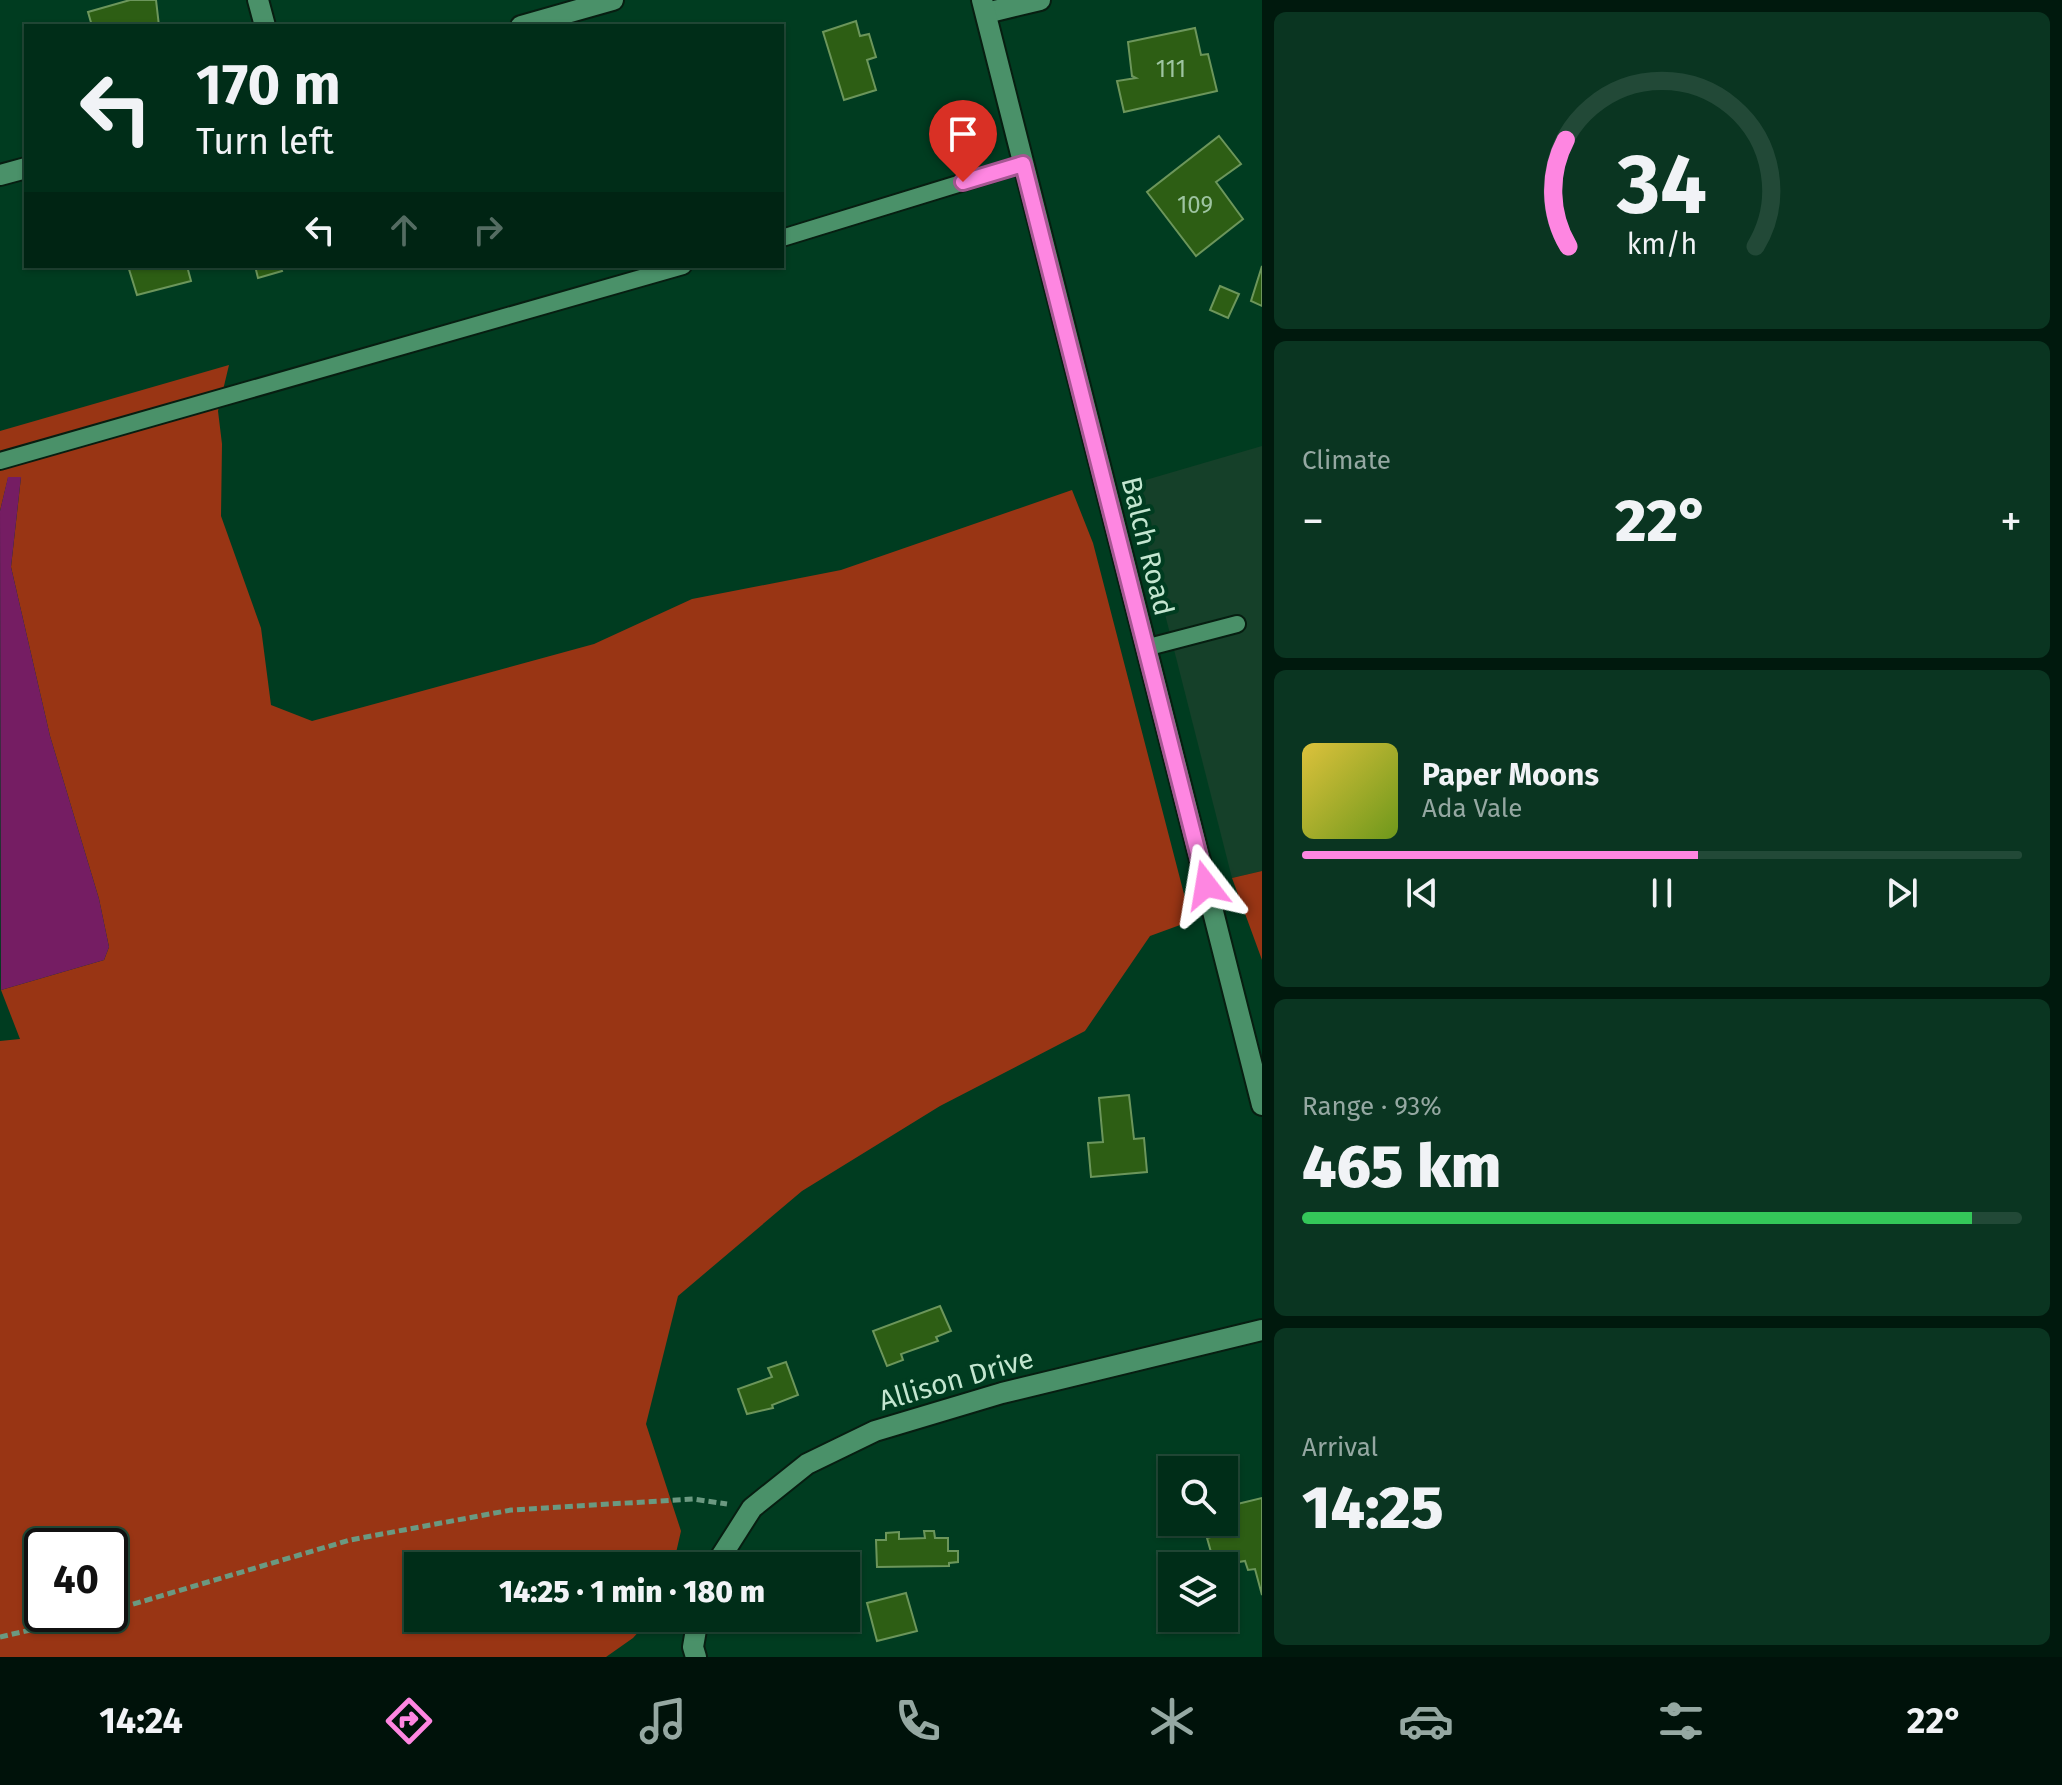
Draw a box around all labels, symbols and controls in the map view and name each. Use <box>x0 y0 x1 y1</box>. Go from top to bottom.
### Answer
text: 170 m <box>196 52 341 119</box>
house number: 111 <box>1156 55 1186 83</box>
icon: left <box>64 56 168 160</box>
pin <box>929 100 997 182</box>
icon: arrive <box>941 112 985 156</box>
text: Turn left <box>196 120 334 164</box>
text: 34 <box>1616 134 1707 234</box>
house number: 109 <box>1177 191 1213 219</box>
icon: left <box>298 208 342 252</box>
icon: ahead <box>382 208 426 252</box>
icon: right <box>466 208 510 252</box>
text: km/h <box>1627 227 1697 262</box>
text: Climate <box>1302 445 1391 476</box>
street label: Balch Road <box>1114 473 1181 619</box>
text: 22° <box>1615 485 1709 557</box>
text: − <box>1302 495 1324 548</box>
text: + <box>2000 495 2022 548</box>
text: Paper Moons <box>1422 757 1599 793</box>
text: Ada Vale <box>1422 793 1522 824</box>
position arrow <box>1164 843 1248 927</box>
icon: previous <box>1400 871 1444 915</box>
icon: pause <box>1640 871 1684 915</box>
icon: next <box>1880 871 1924 915</box>
text: Range · 93% <box>1302 1091 1442 1122</box>
text: 465 km <box>1302 1131 1501 1203</box>
street label: Allison Drive <box>875 1342 1037 1417</box>
text: Arrival <box>1302 1432 1378 1463</box>
map controls <box>1158 1456 1238 1632</box>
button: search <box>1158 1456 1238 1536</box>
text: 14:25 <box>1302 1472 1443 1544</box>
speed limit sign: 40 <box>24 1528 128 1632</box>
button: layers <box>1158 1552 1238 1632</box>
text: 14:25 · 1 min · 180 m <box>499 1574 765 1610</box>
icon: directions <box>381 1693 437 1749</box>
icon: music <box>635 1693 691 1749</box>
icon: phone <box>890 1693 946 1749</box>
icon: climate <box>1144 1693 1200 1749</box>
icon: car <box>1398 1693 1454 1749</box>
icon: filters <box>1653 1693 1709 1749</box>
text: 14:24 <box>99 1699 183 1743</box>
text: 22° <box>1907 1699 1963 1743</box>

